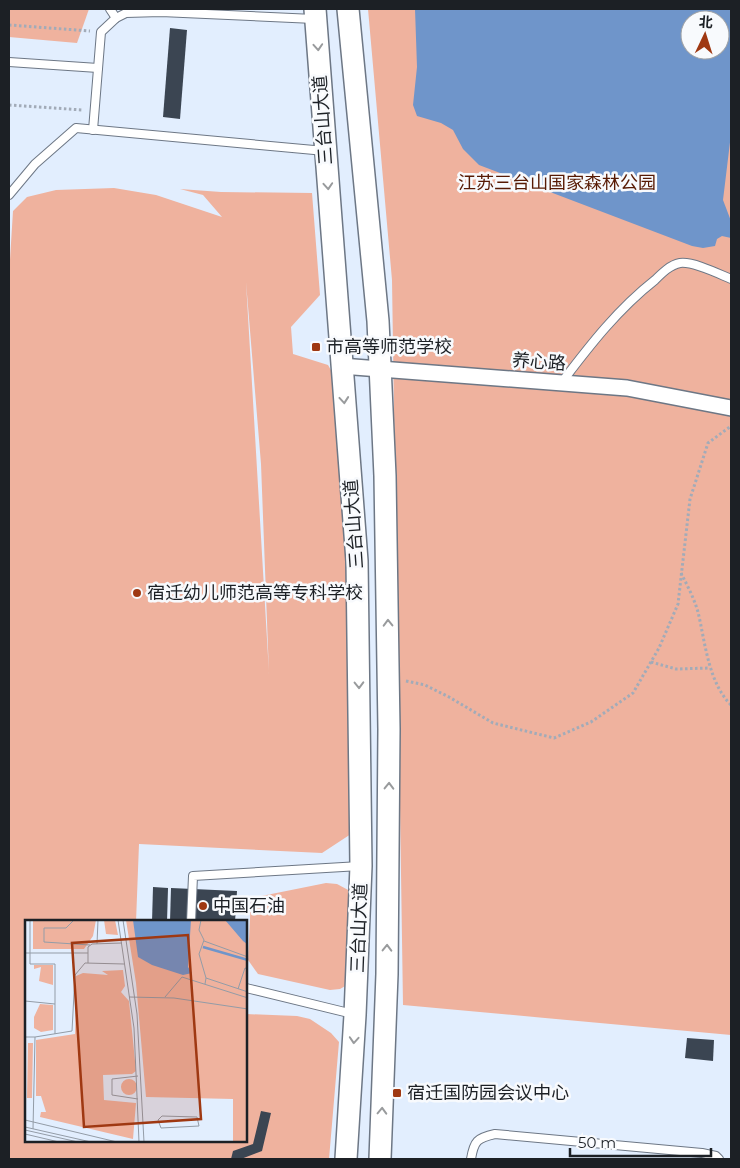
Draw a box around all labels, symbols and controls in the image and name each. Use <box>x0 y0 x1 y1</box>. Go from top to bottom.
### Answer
north arrow <box>680 10 730 60</box>
text: 北 <box>698 13 714 31</box>
one-way arrow <box>312 43 323 51</box>
street label: 三台山大道 <box>309 74 337 166</box>
park label: 江苏三台山国家森林公园 <box>458 172 656 194</box>
one-way arrow <box>322 182 333 190</box>
place label: 市高等师范学校 <box>326 336 452 358</box>
marker: 市高等师范学校 <box>310 341 322 353</box>
street label: 养心路 <box>511 349 567 375</box>
one-way arrow <box>338 397 349 405</box>
street label: 三台山大道 <box>340 478 368 570</box>
place label: 宿迁幼儿师范高等专科学校 <box>147 582 363 604</box>
marker: 宿迁幼儿师范高等专科学校 <box>131 587 143 599</box>
one-way arrow <box>383 619 393 626</box>
one-way arrow <box>354 681 364 689</box>
one-way arrow <box>384 781 394 789</box>
street label: 三台山大道 <box>346 883 372 973</box>
place label: 中国石油 <box>213 895 285 917</box>
marker: 中国石油 <box>197 900 209 912</box>
inset map <box>25 920 248 1143</box>
one-way arrow <box>382 944 392 952</box>
one-way arrow <box>348 1036 359 1044</box>
place label: 宿迁国防园会议中心 <box>407 1082 569 1104</box>
marker: 宿迁国防园会议中心 <box>391 1087 403 1099</box>
one-way arrow <box>376 1106 387 1114</box>
scale bar <box>570 1126 711 1158</box>
text: 50 m <box>578 1133 616 1152</box>

